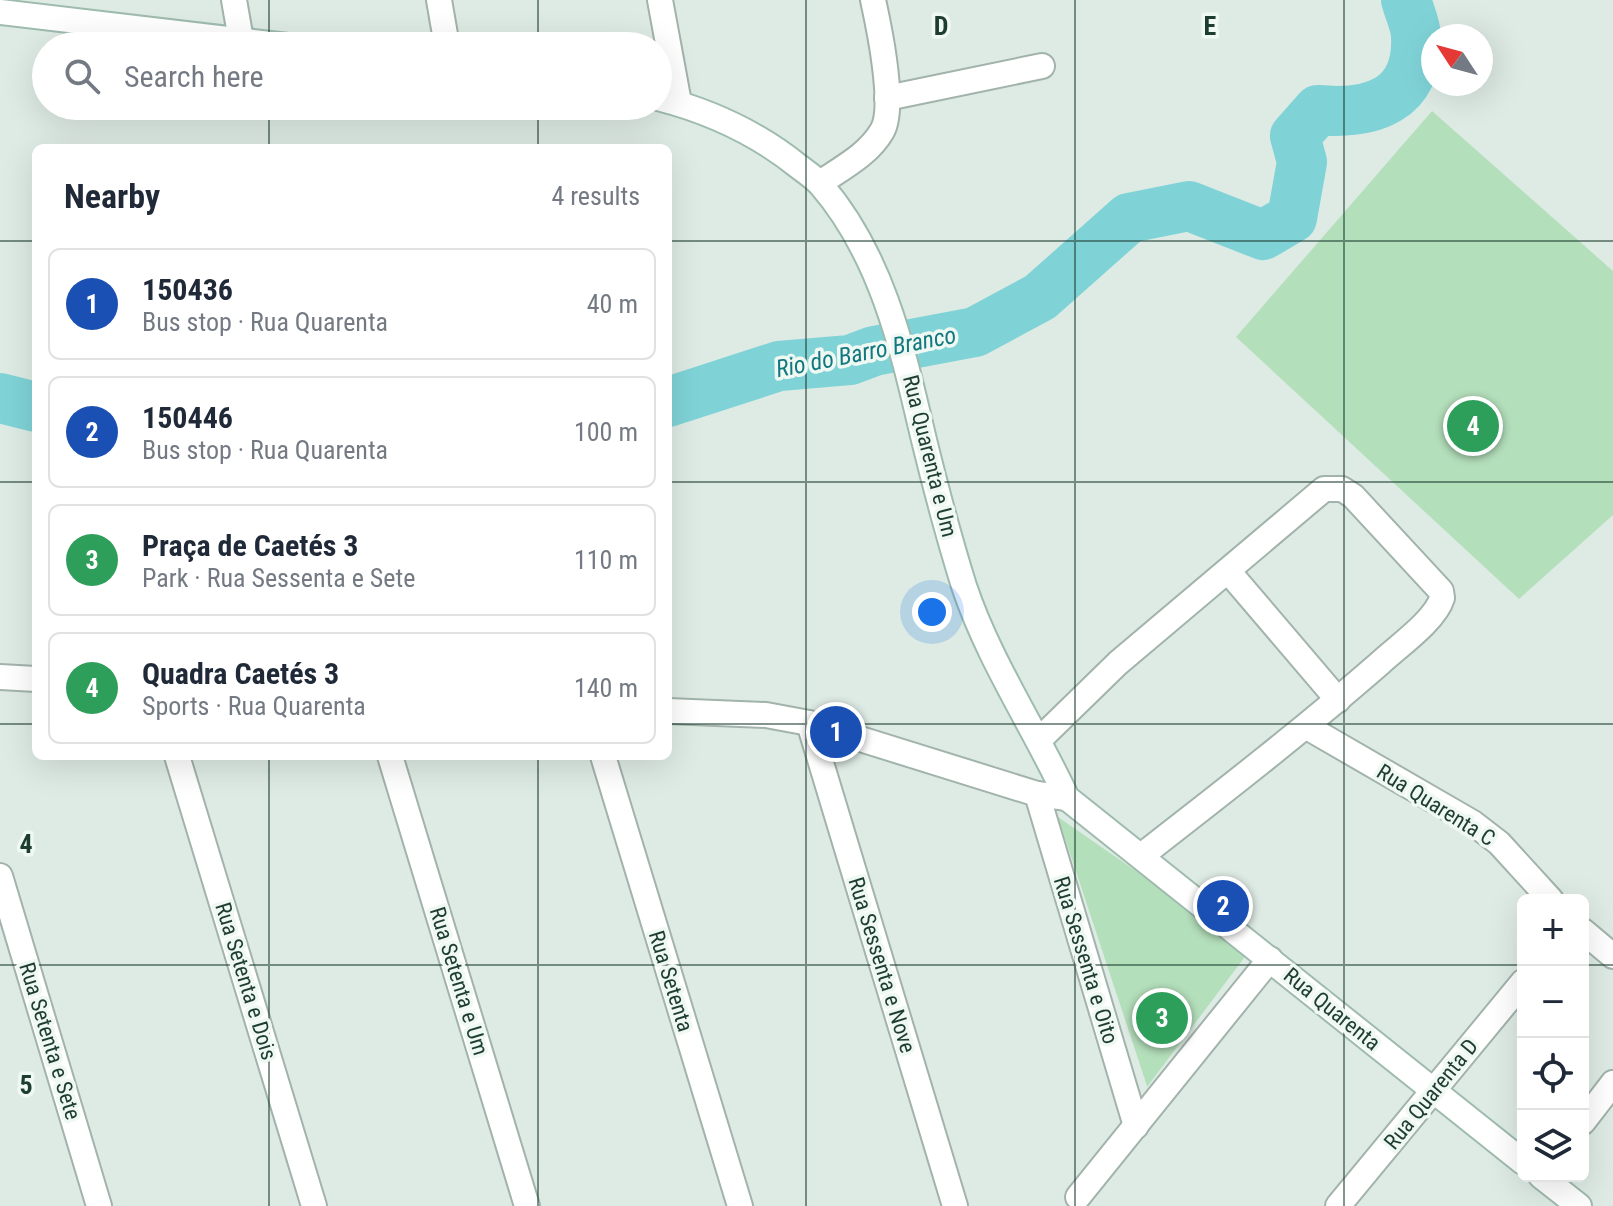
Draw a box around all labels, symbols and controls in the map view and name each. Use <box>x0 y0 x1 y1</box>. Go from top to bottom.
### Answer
text: D <box>934 11 948 41</box>
text: E <box>1204 11 1217 41</box>
north arrow <box>1421 24 1493 96</box>
search box <box>32 32 672 120</box>
icon: search <box>60 54 104 98</box>
text: Search here <box>124 59 264 94</box>
text: Nearby <box>64 176 160 216</box>
text: 4 results <box>551 181 640 211</box>
text: 150436 <box>142 272 233 307</box>
text: 1 <box>85 289 99 319</box>
text: 40 m <box>587 289 638 319</box>
text: Bus stop · Rua Quarenta <box>142 307 388 337</box>
water label: Rio do Barro Branco <box>774 321 958 383</box>
street label: Rua Quarenta e Um <box>898 372 962 540</box>
pin: 4 <box>1447 396 1499 456</box>
text: 150446 <box>142 400 233 435</box>
text: 2 <box>85 417 99 447</box>
text: 100 m <box>574 417 638 447</box>
text: Bus stop · Rua Quarenta <box>142 435 388 465</box>
text: Praça de Caetés 3 <box>142 528 359 563</box>
text: 3 <box>85 545 99 575</box>
text: 110 m <box>574 545 638 575</box>
text: Park · Rua Sessenta e Sete <box>142 563 415 593</box>
your location <box>912 592 952 632</box>
text: Quadra Caetés 3 <box>142 656 339 691</box>
text: 4 <box>85 673 99 703</box>
text: 140 m <box>574 673 638 703</box>
text: Sports · Rua Quarenta <box>142 691 366 721</box>
pin: 1 <box>810 702 862 762</box>
street label: Rua Quarenta C <box>1372 759 1500 851</box>
text: 4 <box>19 829 33 859</box>
street label: Rua Sessenta e Oito <box>1049 873 1123 1047</box>
street label: Rua Sessenta e Nove <box>843 874 921 1056</box>
pin: 2 <box>1197 876 1249 936</box>
map controls <box>1517 894 1589 1182</box>
button: + <box>1517 894 1589 966</box>
street label: Rua Setenta e Dois <box>210 899 282 1063</box>
street label: Rua Setenta e Um <box>425 904 493 1058</box>
street label: Rua Setenta <box>644 928 698 1034</box>
street label: Rua Setenta e Sete <box>14 959 86 1123</box>
street label: Rua Quarenta <box>1279 963 1385 1055</box>
button: − <box>1517 966 1589 1038</box>
pin: 3 <box>1136 988 1188 1048</box>
street label: Rua Quarenta D <box>1379 1034 1483 1154</box>
button: locate <box>1517 1038 1589 1110</box>
text: 5 <box>19 1070 33 1100</box>
button: layers <box>1517 1110 1589 1182</box>

